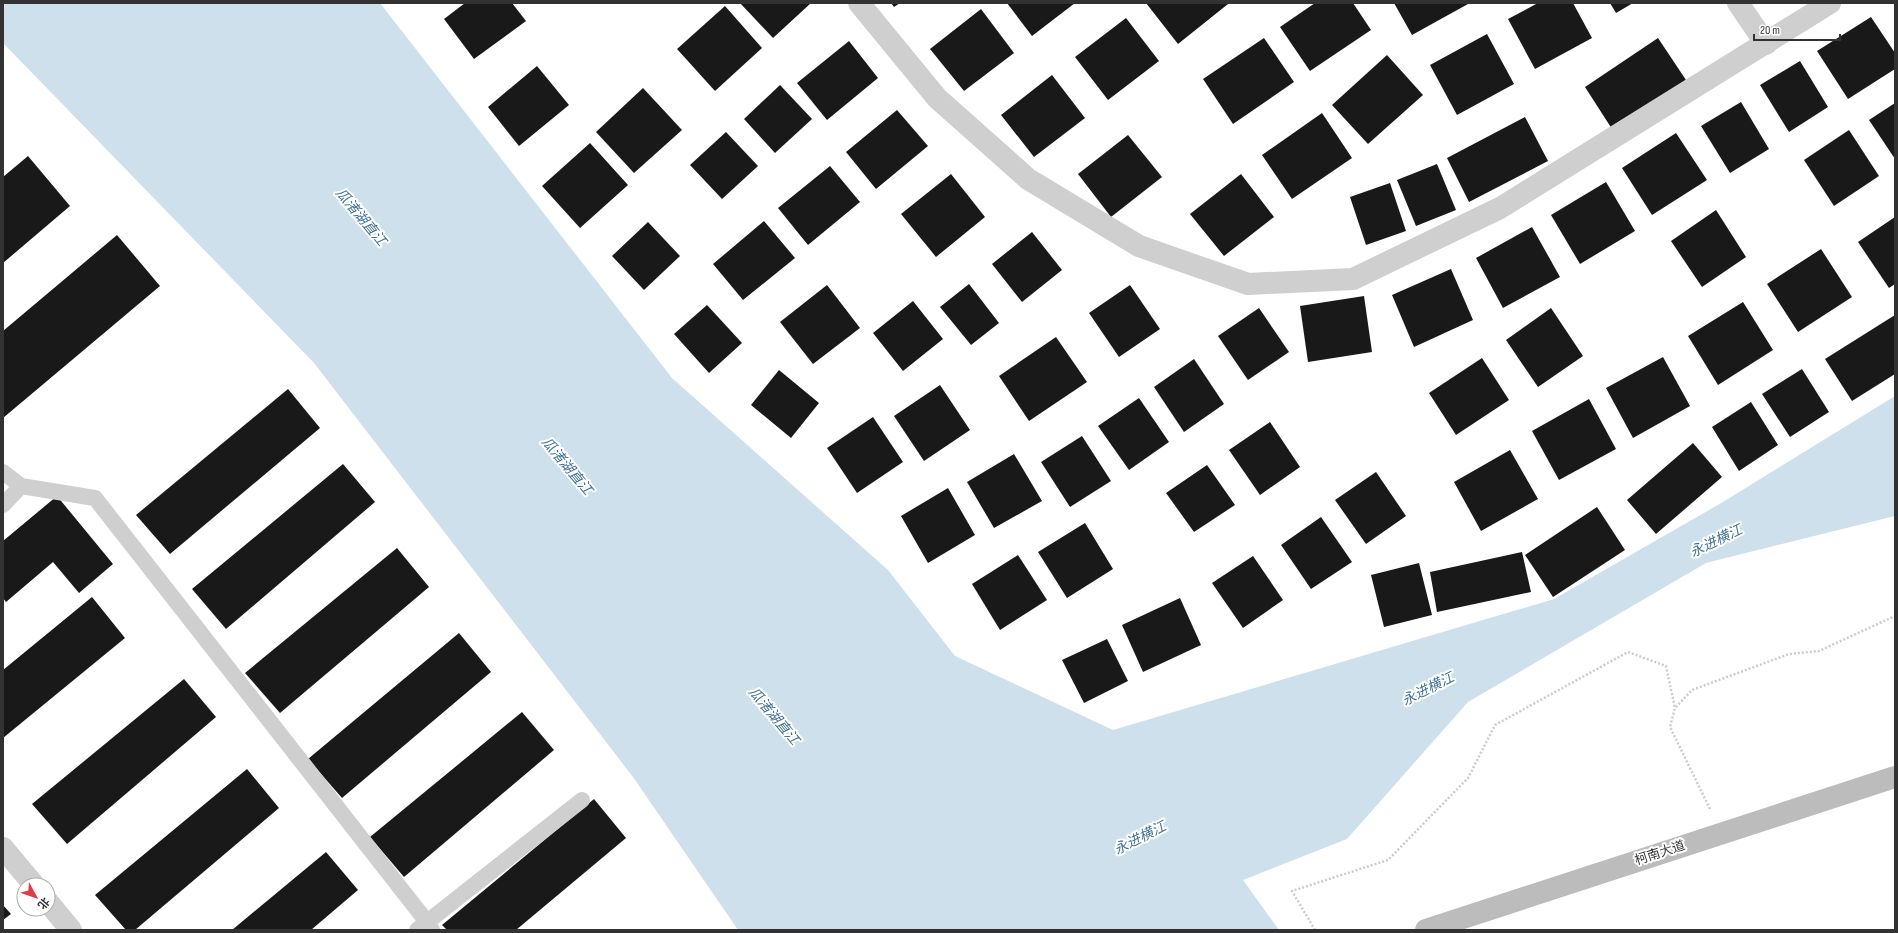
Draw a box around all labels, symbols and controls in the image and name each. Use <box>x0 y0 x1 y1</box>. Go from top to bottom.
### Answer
scale bar <box>1754 16 1840 42</box>
text: 20 m <box>1760 23 1780 38</box>
water label: 瓜渚湖直江 <box>332 185 391 251</box>
water label: 瓜渚湖直江 <box>538 434 597 500</box>
water label: 永进横江 <box>1687 520 1747 561</box>
water label: 永进横江 <box>1399 668 1459 709</box>
water label: 瓜渚湖直江 <box>745 684 804 750</box>
water label: 永进横江 <box>1111 817 1171 858</box>
street label: 柯南大道 <box>1633 837 1687 869</box>
north arrow <box>16 877 56 917</box>
text: 北 <box>35 895 52 911</box>

